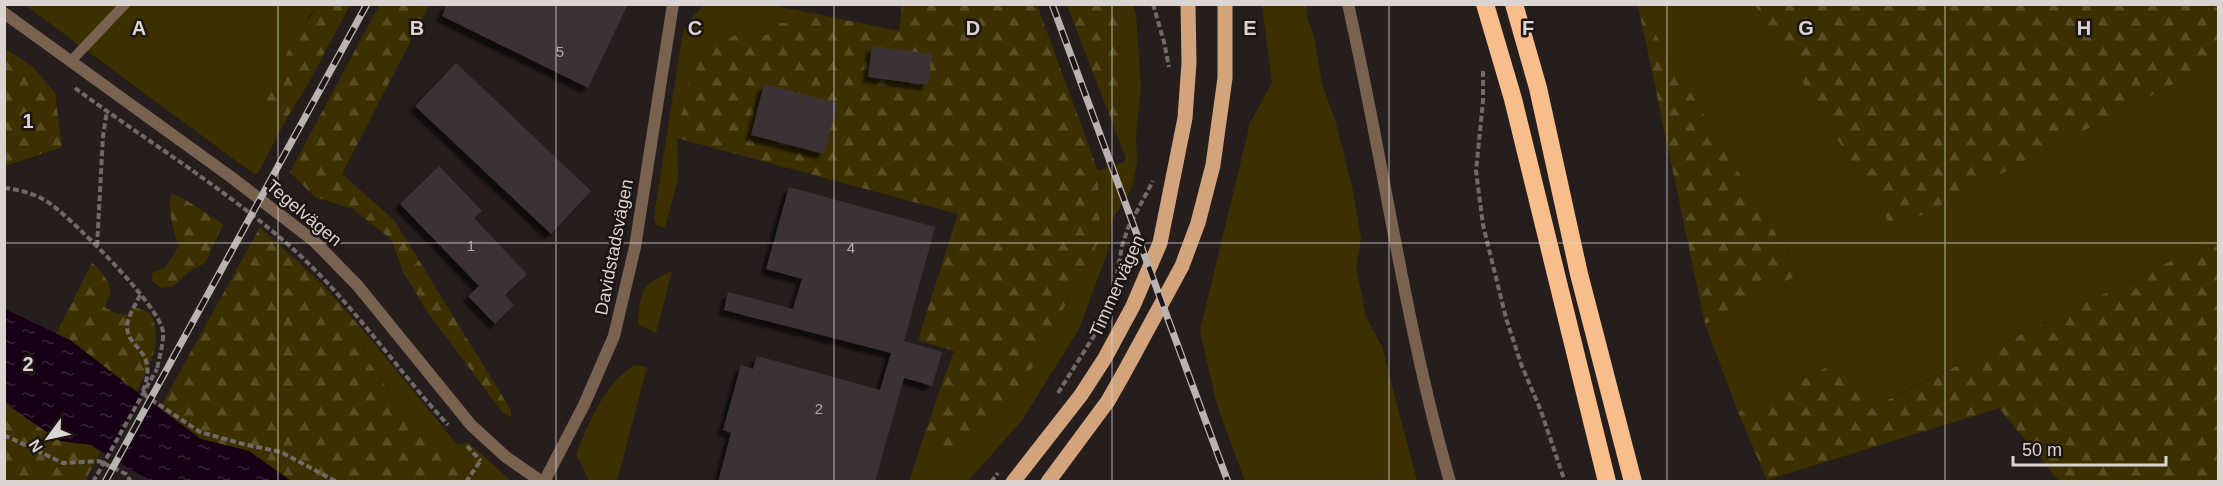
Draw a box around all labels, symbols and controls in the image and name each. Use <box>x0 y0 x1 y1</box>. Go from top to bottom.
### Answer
text: A <box>132 17 146 39</box>
text: B <box>410 17 424 39</box>
text: C <box>688 17 702 39</box>
text: D <box>966 17 980 39</box>
text: E <box>1243 17 1257 39</box>
text: F <box>1522 17 1534 39</box>
text: G <box>1798 17 1814 39</box>
text: H <box>2077 17 2091 39</box>
house number: 5 <box>556 43 564 60</box>
text: 1 <box>22 110 34 132</box>
street label: Tegelvägen <box>262 176 346 250</box>
street label: Davidstadsvägen <box>591 177 637 317</box>
street label: Timmervägen <box>1086 232 1148 340</box>
house number: 1 <box>467 237 475 254</box>
house number: 4 <box>847 239 855 256</box>
text: 2 <box>22 353 34 375</box>
house number: 2 <box>815 400 823 417</box>
north arrow <box>18 408 78 468</box>
scale bar <box>2013 429 2166 467</box>
text: N <box>26 436 46 455</box>
text: 50 m <box>2022 440 2062 460</box>

